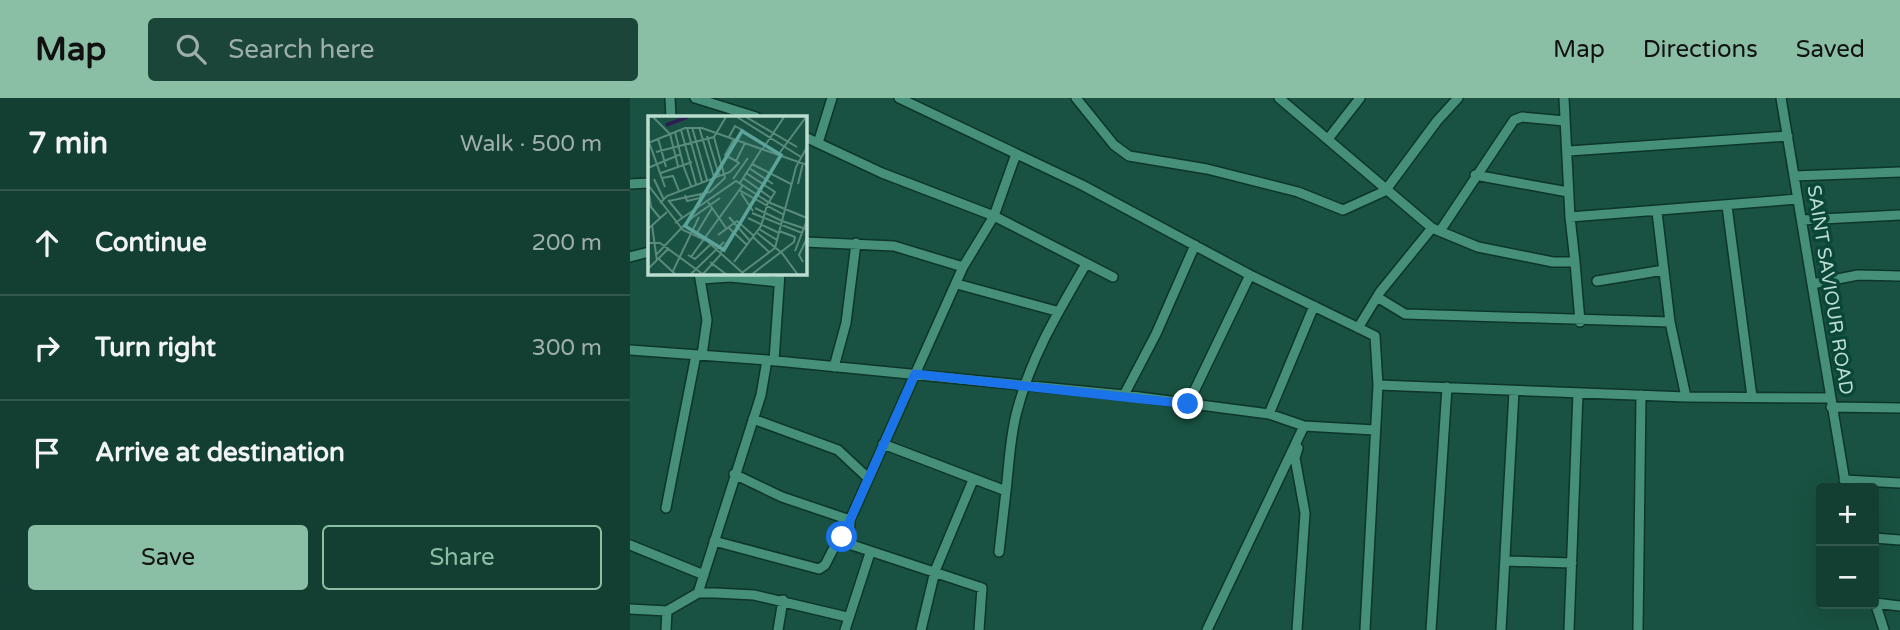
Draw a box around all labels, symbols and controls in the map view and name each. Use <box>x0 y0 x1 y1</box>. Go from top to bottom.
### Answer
search box <box>148 18 638 81</box>
text: Map <box>35 30 106 69</box>
icon: search <box>172 30 210 68</box>
text: Search here <box>228 34 374 65</box>
text: Map <box>1553 35 1605 64</box>
text: Directions <box>1643 35 1758 64</box>
text: Saved <box>1796 35 1865 64</box>
inset map <box>648 116 807 275</box>
text: 7 min <box>28 125 108 162</box>
text: Walk · 500 m <box>460 130 602 158</box>
street label: SAINT SAVIOUR ROAD <box>1803 184 1857 396</box>
icon: ahead <box>28 224 66 262</box>
text: Continue <box>95 227 207 258</box>
text: 200 m <box>532 229 602 257</box>
icon: right <box>28 329 66 367</box>
text: Turn right <box>95 332 216 363</box>
text: 300 m <box>532 334 602 362</box>
route end <box>1172 388 1203 419</box>
icon: arrive <box>28 434 66 472</box>
text: Arrive at destination <box>95 437 345 468</box>
map controls <box>1816 483 1879 609</box>
button: + <box>1816 483 1879 546</box>
route start <box>826 521 857 552</box>
button: Save <box>28 525 308 590</box>
button: Share <box>322 525 602 590</box>
button: − <box>1816 546 1879 609</box>

